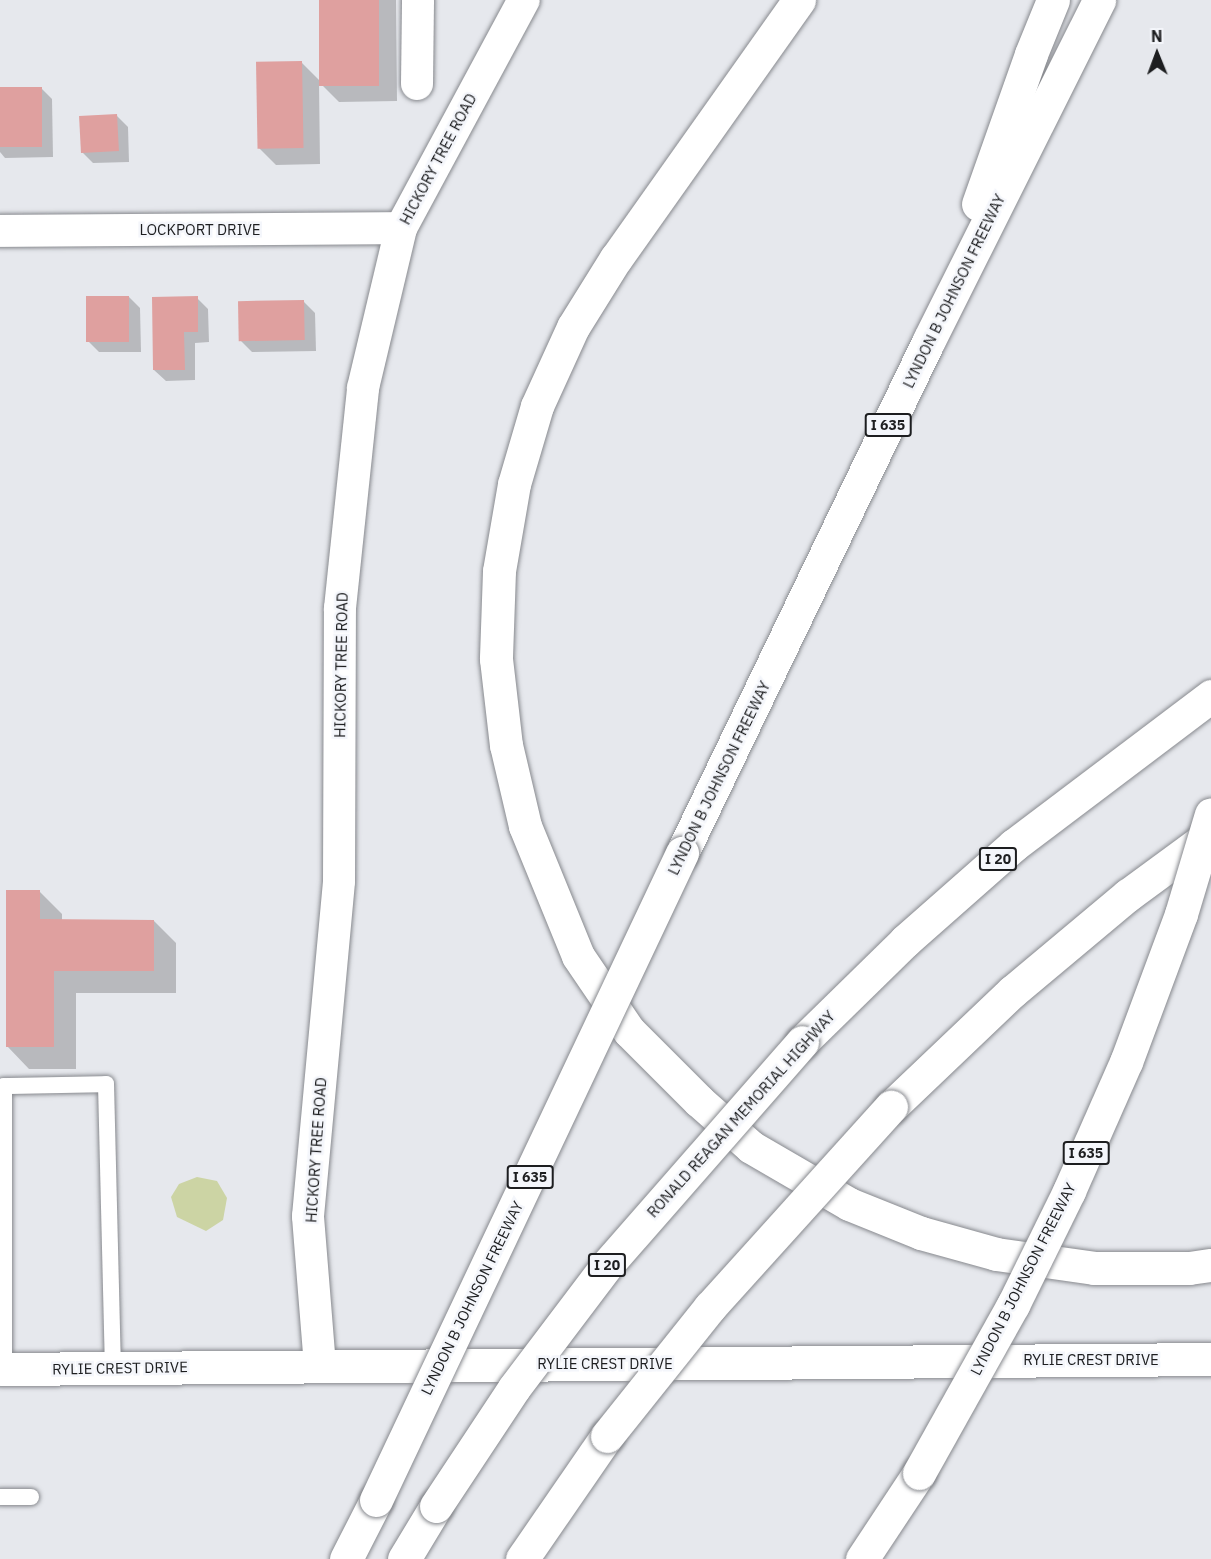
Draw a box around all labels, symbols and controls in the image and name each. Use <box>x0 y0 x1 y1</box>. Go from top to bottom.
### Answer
north arrow <box>1127 24 1187 84</box>
text: N <box>1151 26 1163 46</box>
street label: HICKORY TREE ROAD <box>396 90 480 228</box>
street label: LYNDON B JOHNSON FREEWAY <box>899 191 1009 391</box>
street label: LOCKPORT DRIVE <box>139 221 261 239</box>
road number: I 635 <box>864 414 912 436</box>
street label: HICKORY TREE ROAD <box>331 592 351 738</box>
street label: LYNDON B JOHNSON FREEWAY <box>664 678 774 878</box>
road number: I 20 <box>978 848 1018 870</box>
street label: RONALD REAGAN MEMORIAL HIGHWAY <box>643 1007 839 1221</box>
street label: HICKORY TREE ROAD <box>302 1077 330 1223</box>
road number: I 635 <box>1062 1142 1110 1164</box>
road number: I 635 <box>506 1166 554 1188</box>
street label: LYNDON B JOHNSON FREEWAY <box>967 1180 1079 1378</box>
street label: LYNDON B JOHNSON FREEWAY <box>417 1198 527 1398</box>
road number: I 20 <box>588 1254 626 1276</box>
street label: RYLIE CREST DRIVE <box>1023 1351 1159 1369</box>
street label: RYLIE CREST DRIVE <box>537 1355 673 1373</box>
street label: RYLIE CREST DRIVE <box>52 1358 188 1378</box>

